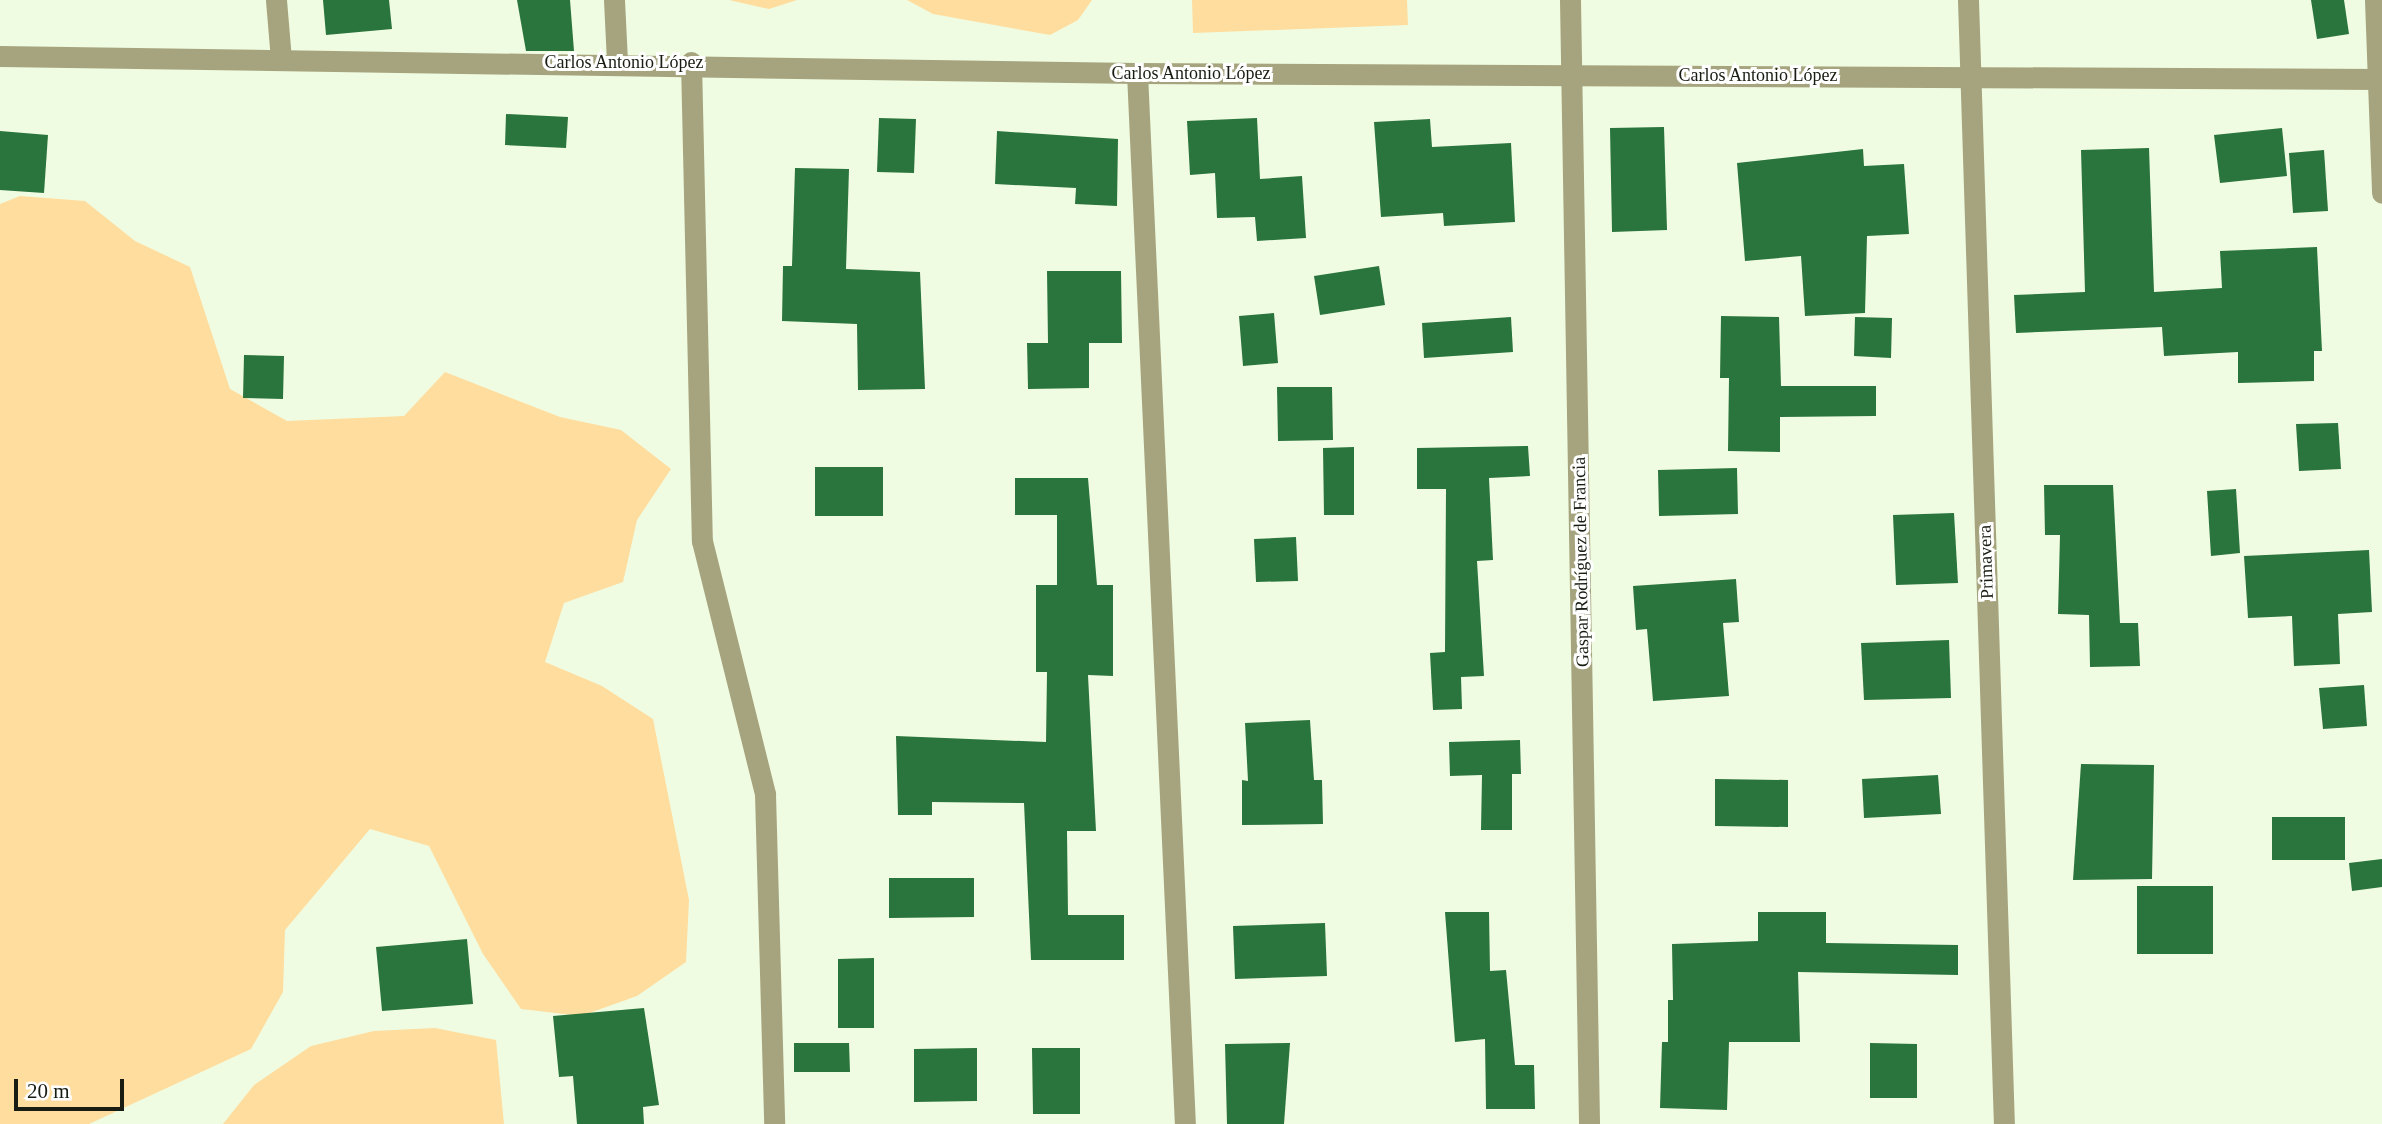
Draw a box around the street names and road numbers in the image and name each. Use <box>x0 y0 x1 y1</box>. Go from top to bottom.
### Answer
street label: Carlos Antonio López <box>544 51 704 73</box>
street label: Carlos Antonio López <box>1111 62 1271 84</box>
street label: Carlos Antonio López <box>1678 64 1838 86</box>
street label: Gaspar Rodríguez de Francia <box>1568 457 1594 667</box>
street label: Primavera <box>1974 525 1998 599</box>

